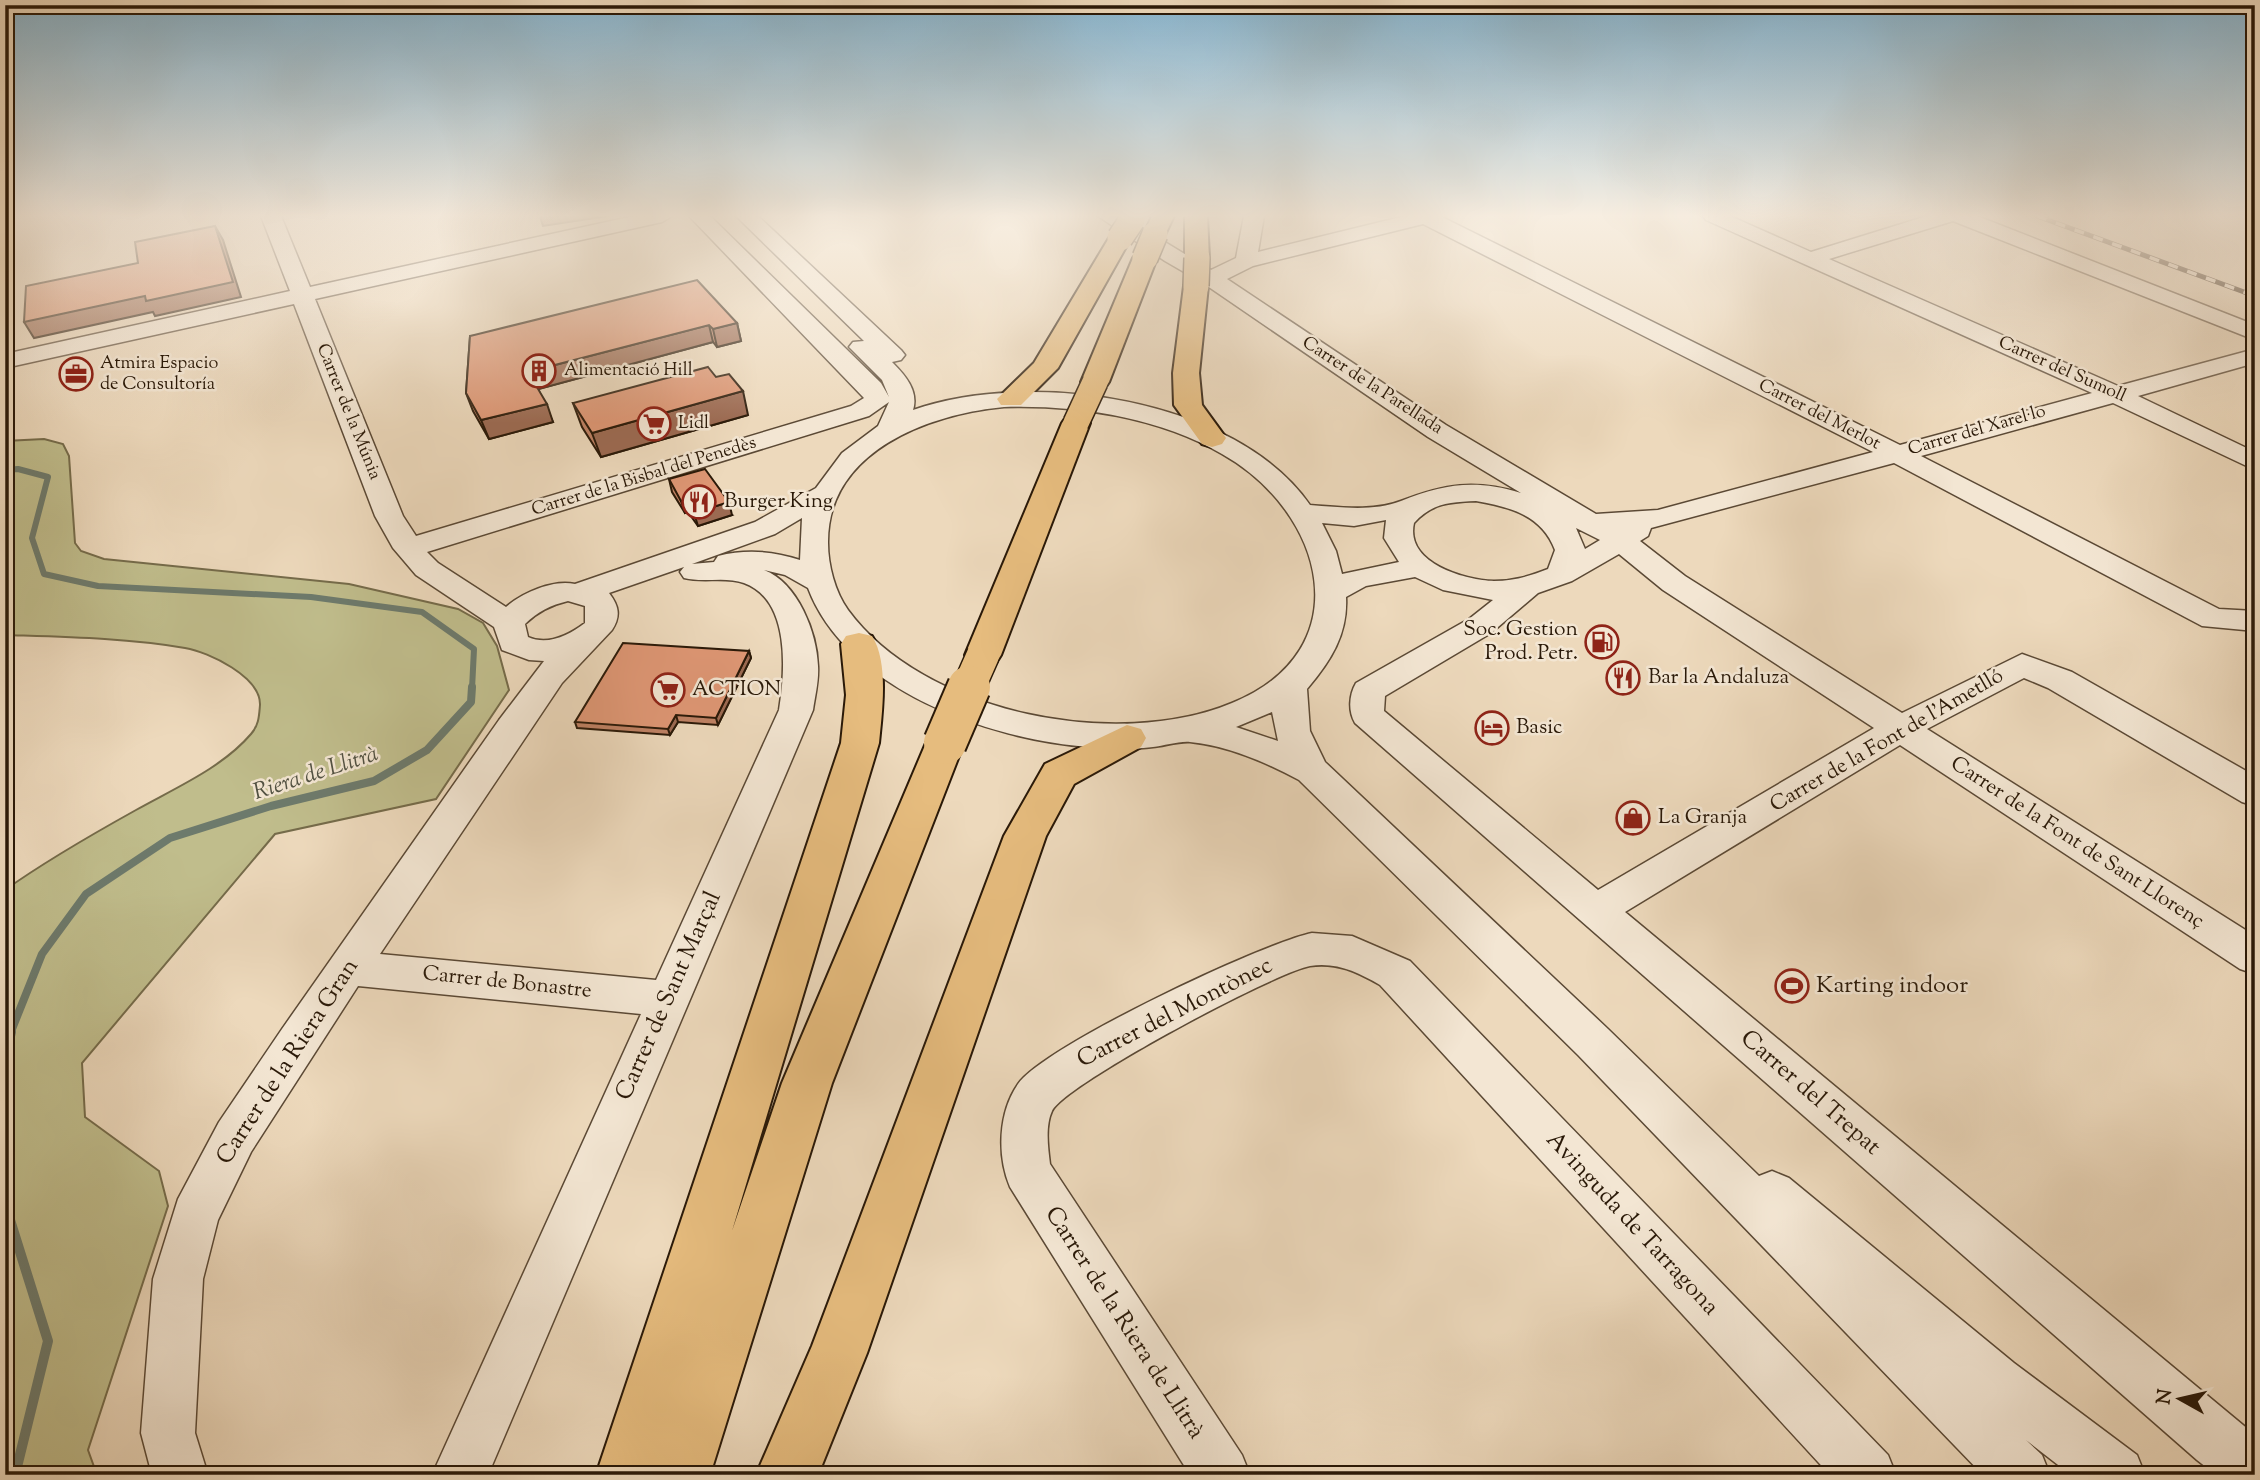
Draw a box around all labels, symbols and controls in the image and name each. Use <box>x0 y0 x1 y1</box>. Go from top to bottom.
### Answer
street label: Carrer del Sumoll <box>1994 330 2130 410</box>
street label: Carrer de la Parellada <box>1296 331 1448 441</box>
street label: Carrer de la Múnia <box>309 340 387 484</box>
place label: Atmira Espacio de Consultoría <box>100 351 219 398</box>
building icon: Alimentació Hill <box>520 352 558 390</box>
office icon: Atmira Espacio de Consultoría <box>57 355 95 393</box>
place label: Alimentació Hill <box>564 358 693 384</box>
street label: Carrer del Merlot <box>1753 373 1885 457</box>
street label: Carrer del Xarel·lo <box>1905 399 2049 463</box>
supermarket icon: Lidl <box>635 405 673 443</box>
place label: Lidl <box>678 411 709 437</box>
street label: Carrer de la Bisbal del Penedès <box>528 430 760 524</box>
restaurant icon: Burger King <box>680 483 718 521</box>
place label: Burger King <box>724 487 833 517</box>
place label: Soc. Gestion Prod. Petr. <box>1463 615 1578 669</box>
fuel station icon: Soc. Gestion Prod. Petr. <box>1583 623 1621 661</box>
restaurant icon: Bar la Andaluza <box>1604 659 1642 697</box>
street label: Carrer de la Font de l'Ametlló <box>1765 662 2009 820</box>
place label: Bar la Andaluza <box>1648 663 1789 693</box>
supermarket icon: ACTION <box>649 671 687 709</box>
place label: ACTION <box>692 675 781 705</box>
hotel icon: Basic <box>1473 709 1511 747</box>
place label: Basic <box>1516 713 1563 743</box>
water label: Riera de Llitrà <box>249 738 383 810</box>
street label: Carrer de la Font de Sant Llorenç <box>1944 749 2210 937</box>
shop icon: La Granja <box>1614 799 1652 837</box>
place label: La Granja <box>1658 803 1747 833</box>
street label: Carrer de Sant Marçal <box>608 886 731 1106</box>
street label: Carrer del Montònec <box>1071 949 1279 1077</box>
street label: Carrer de la Riera Gran <box>208 952 368 1172</box>
street label: Carrer de Bonastre <box>421 959 593 1007</box>
sports icon: Karting indoor <box>1773 967 1811 1005</box>
place label: Karting indoor <box>1816 969 1968 1003</box>
street label: Carrer del Trepat <box>1732 1022 1888 1164</box>
street label: Avinguda de Tarragona <box>1538 1124 1726 1324</box>
street label: Carrer de la Riera de Llitrà <box>1036 1200 1212 1446</box>
north arrow <box>2144 1364 2214 1434</box>
text: N <box>2151 1388 2180 1406</box>

